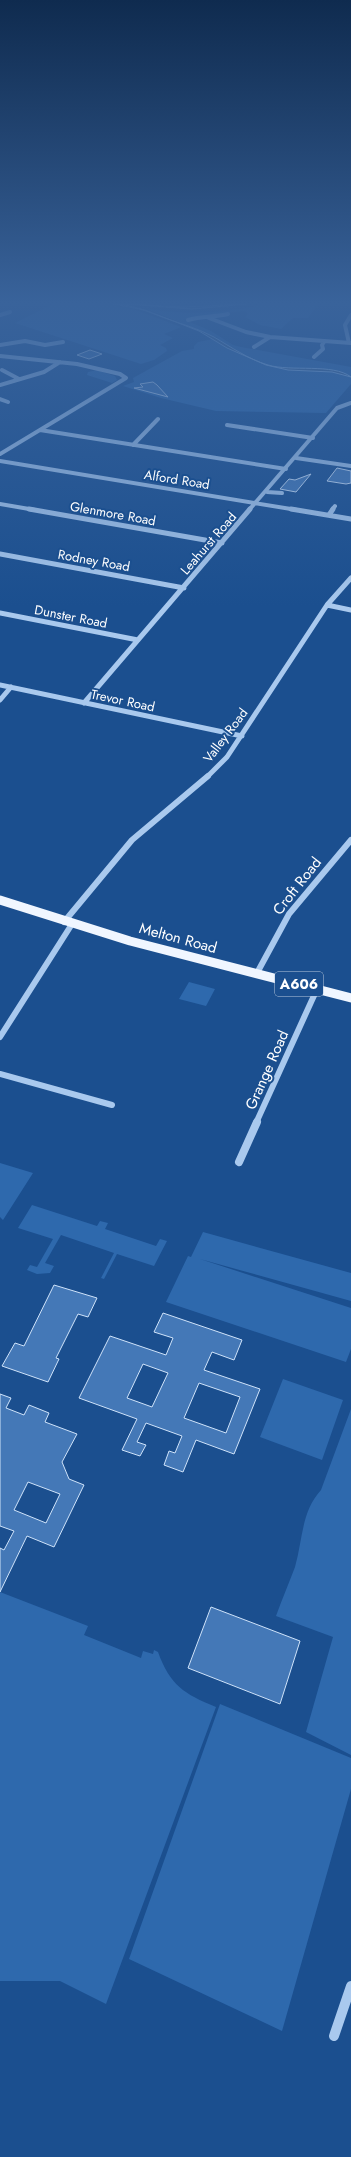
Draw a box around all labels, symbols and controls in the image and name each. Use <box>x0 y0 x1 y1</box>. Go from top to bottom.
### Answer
street label: Alford Road <box>143 465 211 494</box>
street label: Glenmore Road <box>69 497 157 530</box>
street label: Leahurst Road <box>176 508 241 579</box>
street label: Rodney Road <box>56 545 131 576</box>
street label: Dunster Road <box>33 600 109 633</box>
street label: Trevor Road <box>89 684 157 717</box>
street label: Valley Road <box>199 704 252 766</box>
street label: Croft Road <box>267 852 327 920</box>
street label: Melton Road <box>137 917 219 959</box>
road number: A606 <box>275 972 323 996</box>
street label: Grange Road <box>240 1027 294 1113</box>

